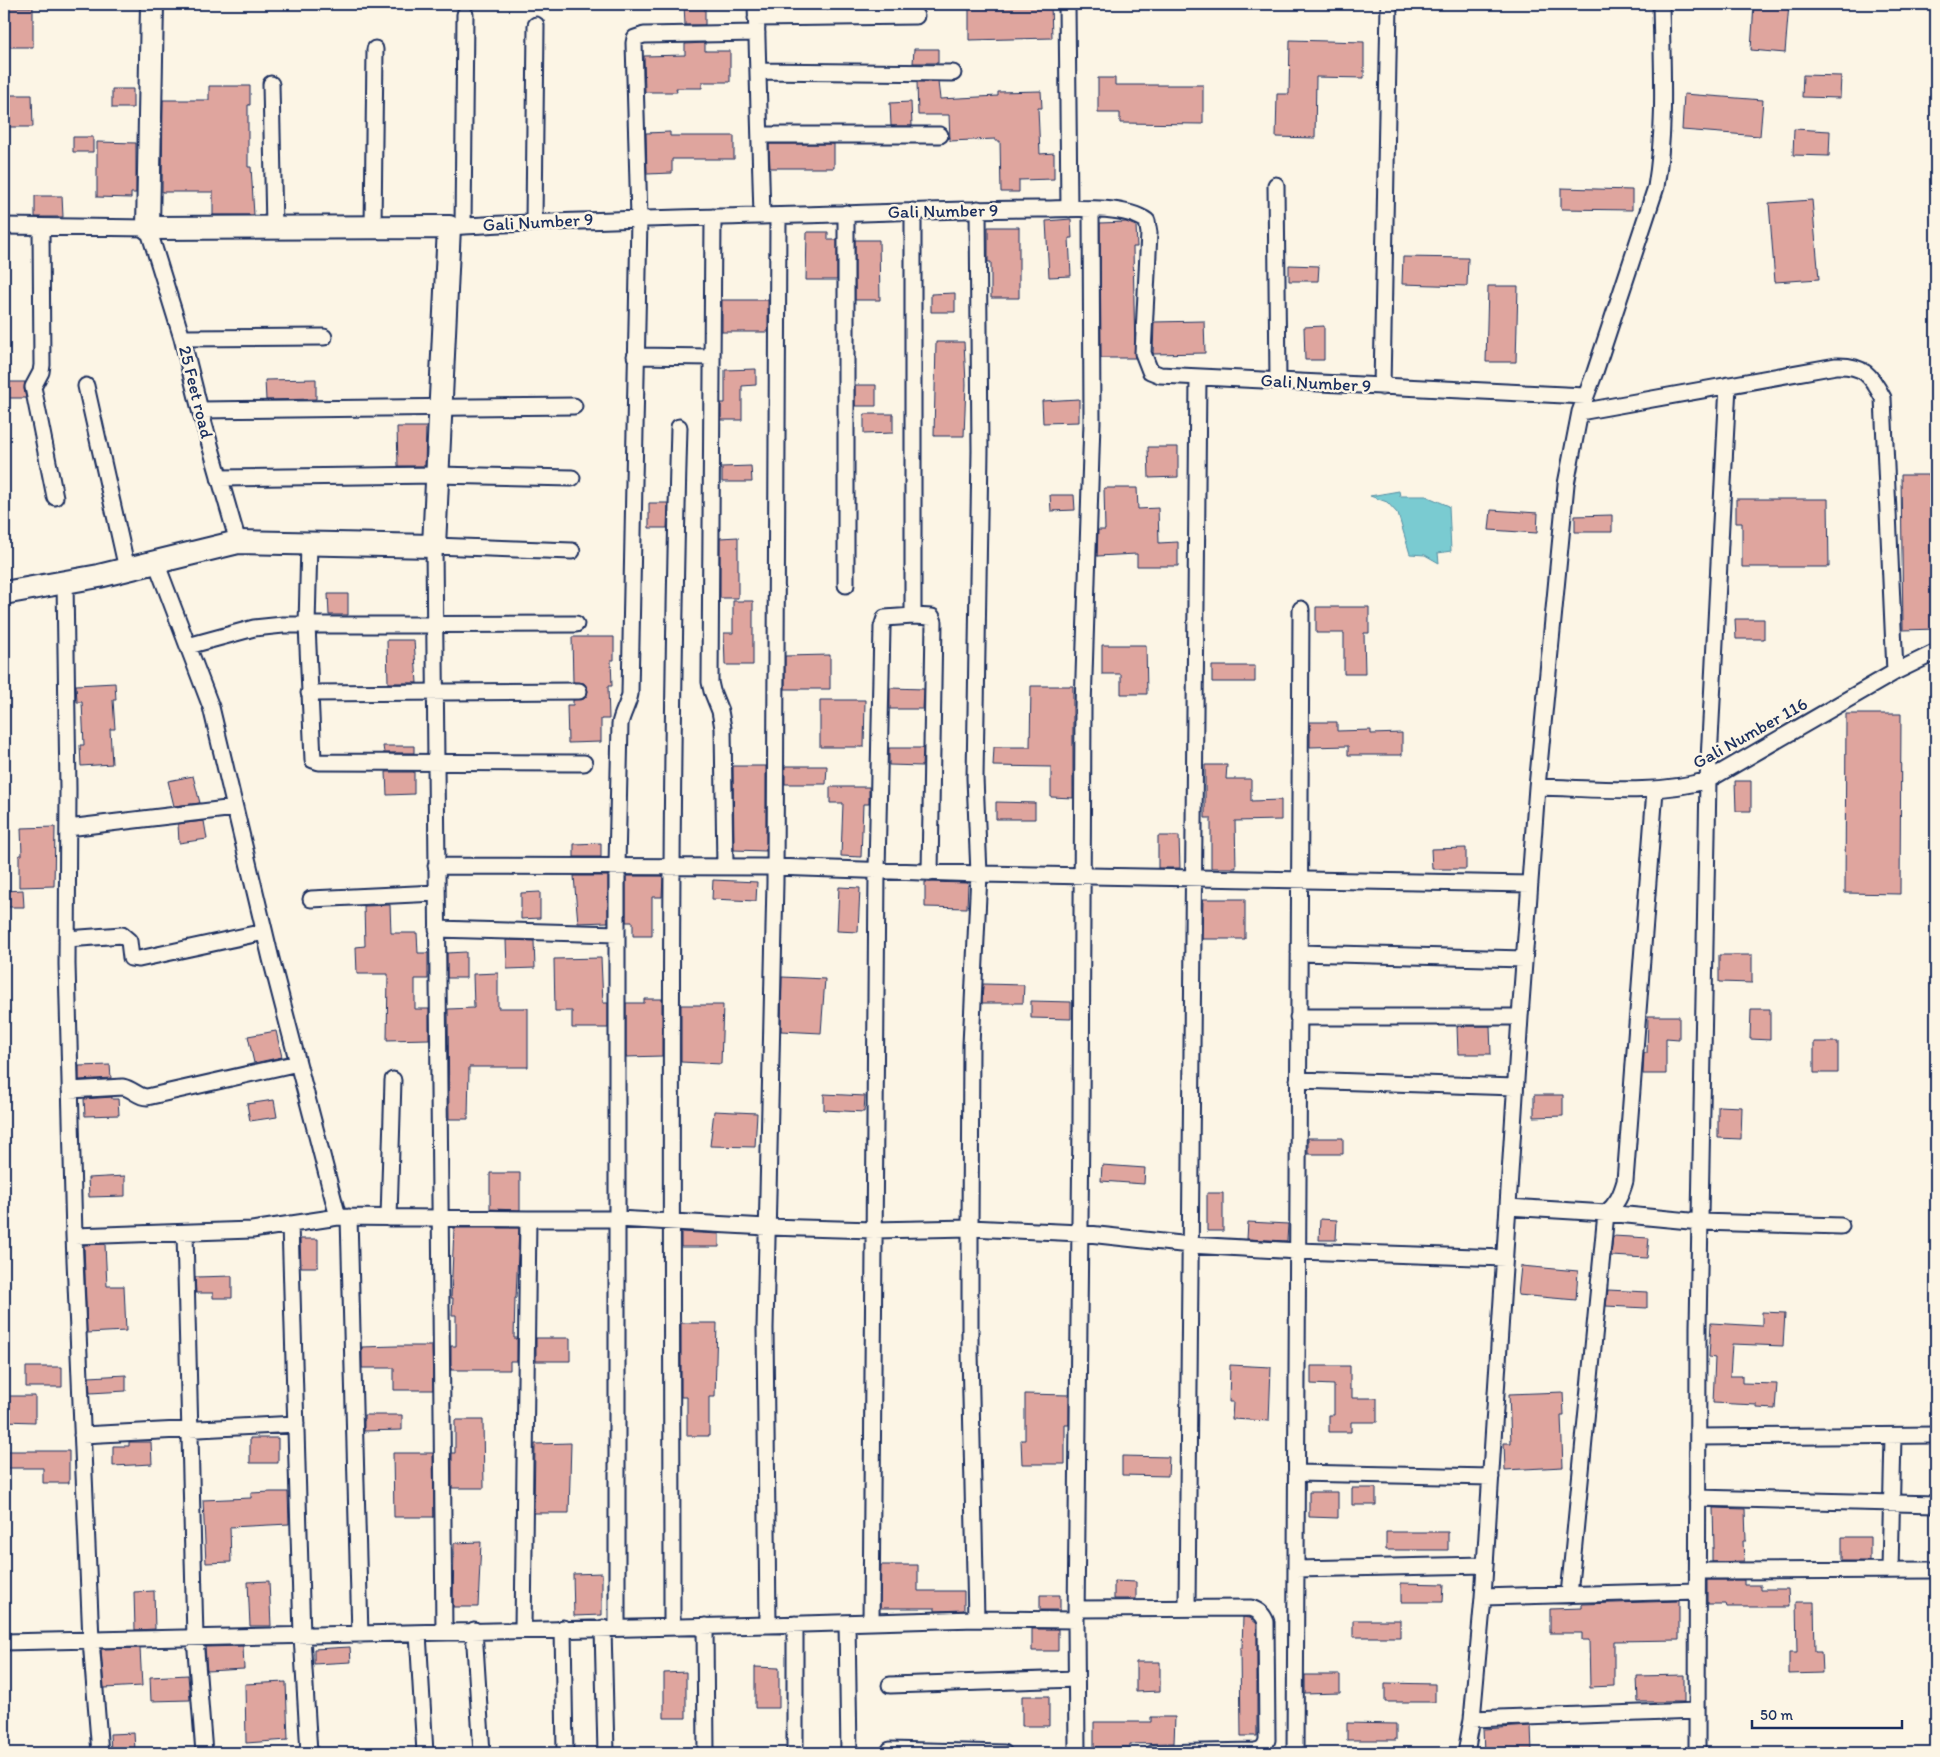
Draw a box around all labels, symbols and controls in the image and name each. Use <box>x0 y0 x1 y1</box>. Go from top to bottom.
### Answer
street label: Gali Number 9 <box>887 199 999 223</box>
street label: Gali Number 9 <box>482 208 594 236</box>
street label: 25 Feet road <box>174 343 218 441</box>
street label: Gali Number 9 <box>1260 369 1372 397</box>
street label: Gali Number 116 <box>1689 692 1811 774</box>
scale bar <box>1752 1697 1902 1729</box>
text: 50 m <box>1760 1706 1793 1724</box>

